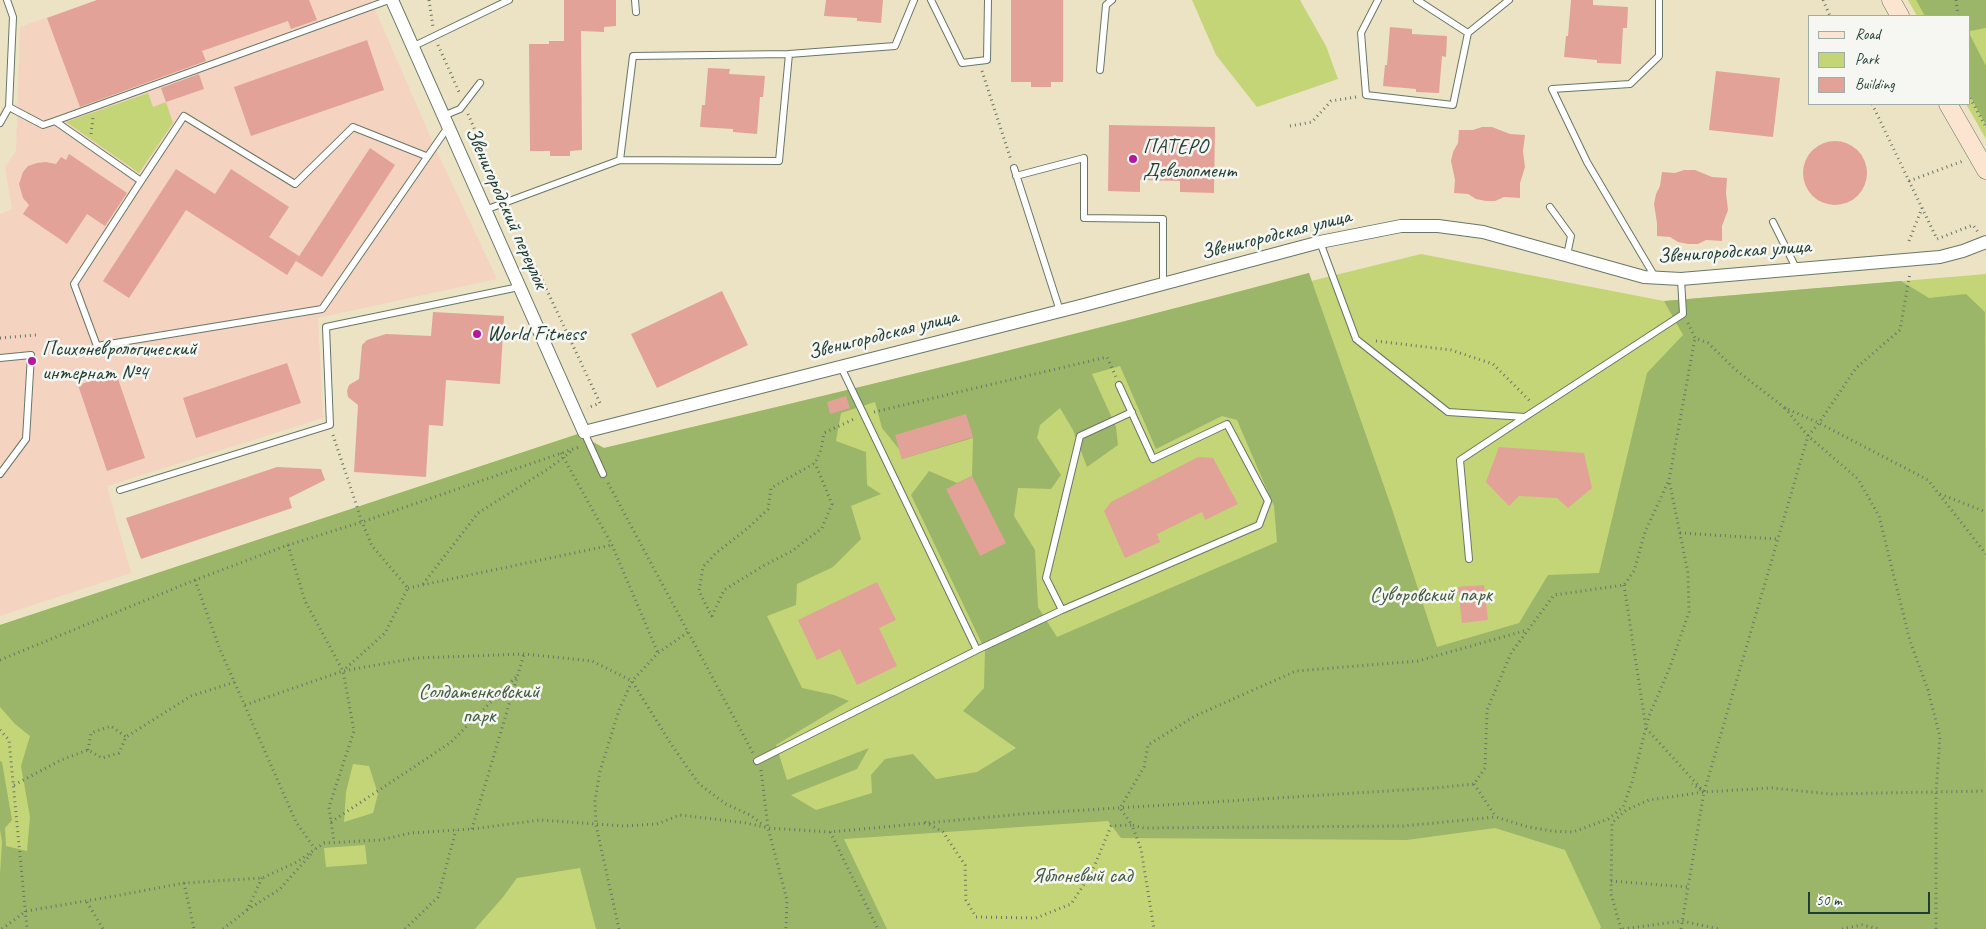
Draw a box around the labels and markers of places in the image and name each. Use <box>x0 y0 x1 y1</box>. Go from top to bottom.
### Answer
place label: ПАТЕРО Девелопмент <box>1143 134 1237 184</box>
marker: ПАТЕРО Девелопмент <box>1127 153 1139 165</box>
place label: World Fitness <box>487 321 585 347</box>
marker: World Fitness <box>471 328 483 340</box>
place label: Психоневрологический интернат №4 <box>42 336 197 386</box>
marker: Психоневрологический интернат №4 <box>26 355 38 367</box>

